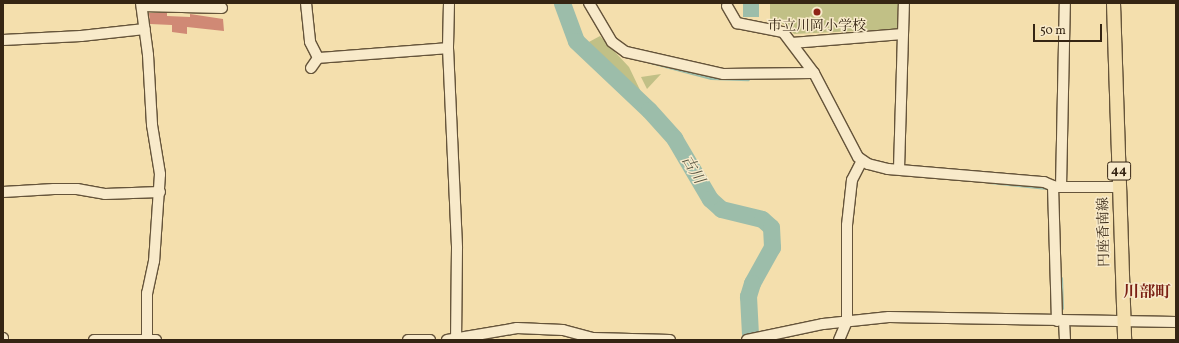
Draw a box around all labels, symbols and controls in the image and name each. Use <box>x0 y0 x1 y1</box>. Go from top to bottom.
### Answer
marker: 市立川岡小学校 <box>812 7 822 17</box>
scale bar <box>1035 16 1104 42</box>
place label: 市立川岡小学校 <box>768 19 866 35</box>
text: 50 m <box>1040 23 1066 39</box>
water label: 古川 <box>677 153 707 187</box>
road number: 44 <box>1107 160 1131 182</box>
street label: 円座香南線 <box>1096 197 1114 267</box>
district label: 川部町 <box>1123 283 1171 303</box>

